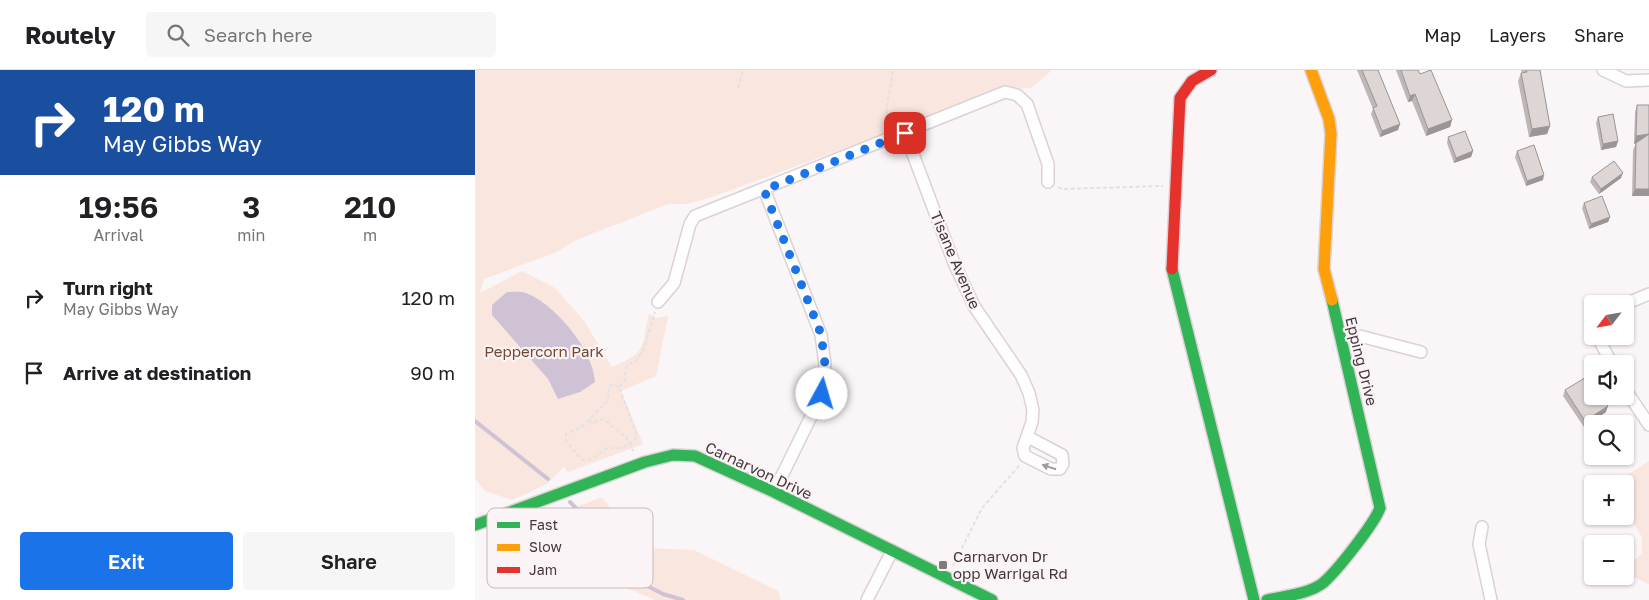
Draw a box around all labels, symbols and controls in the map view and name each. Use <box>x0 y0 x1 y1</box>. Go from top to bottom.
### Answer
search box <box>146 12 496 57</box>
text: Routely <box>25 20 116 49</box>
icon: search <box>164 21 192 49</box>
text: Search here <box>204 23 313 46</box>
text: Map <box>1424 24 1461 46</box>
text: Layers <box>1489 24 1546 46</box>
text: Share <box>1574 24 1624 46</box>
text: 120 m <box>103 88 205 130</box>
icon: right <box>20 90 85 155</box>
pin <box>884 112 926 154</box>
icon: arrive <box>891 119 919 147</box>
text: May Gibbs Way <box>103 130 262 157</box>
text: 19:56 <box>79 189 158 225</box>
text: 3 <box>242 189 260 225</box>
text: 210 <box>344 189 396 225</box>
street label: Tisane Avenue <box>927 208 985 312</box>
text: Arrival <box>93 225 144 245</box>
text: min <box>237 225 265 245</box>
text: m <box>363 225 377 245</box>
text: Turn right <box>63 276 153 299</box>
icon: right <box>20 284 48 312</box>
text: 120 m <box>401 286 455 309</box>
north arrow <box>1584 295 1634 345</box>
map controls <box>1584 295 1634 585</box>
text: May Gibbs Way <box>63 299 179 319</box>
street label: Epping Drive <box>1342 315 1382 408</box>
park label: Peppercorn Park <box>484 342 604 360</box>
button: sound <box>1584 355 1634 405</box>
icon: arrive <box>20 359 48 387</box>
text: Arrive at destination <box>63 361 251 384</box>
text: 90 m <box>410 361 455 384</box>
position arrow <box>795 367 847 419</box>
button: search <box>1584 415 1634 465</box>
street label: Carnarvon Drive <box>703 437 816 503</box>
one-way arrow <box>1041 463 1056 471</box>
button: + <box>1584 475 1634 525</box>
legend <box>487 508 653 588</box>
text: Fast <box>529 516 558 533</box>
button: Exit <box>20 532 233 590</box>
button: Share <box>243 532 455 590</box>
button: − <box>1584 535 1634 585</box>
text: Slow <box>529 538 562 555</box>
place label: Carnarvon Dr opp Warrigal Rd <box>953 547 1068 582</box>
marker: Carnarvon Dr opp Warrigal Rd <box>937 559 949 571</box>
text: Jam <box>529 561 557 578</box>

